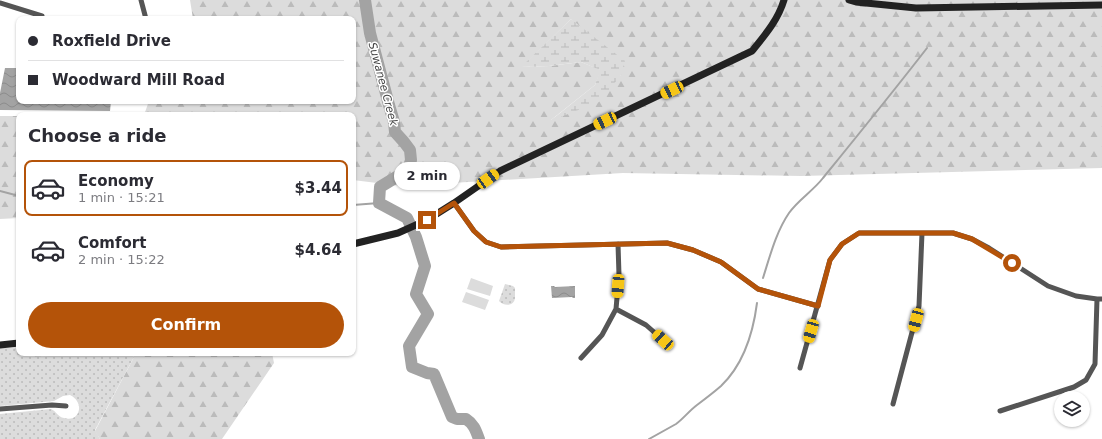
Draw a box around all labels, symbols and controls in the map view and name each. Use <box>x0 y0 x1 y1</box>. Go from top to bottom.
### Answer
text: Roxfield Drive <box>52 32 171 50</box>
water label: Suwanee Creek <box>366 41 401 128</box>
text: Woodward Mill Road <box>52 71 225 89</box>
car <box>659 79 685 101</box>
car <box>592 110 618 132</box>
text: Choose a ride <box>28 125 167 146</box>
callout: 2 min <box>394 162 460 190</box>
car <box>475 167 501 191</box>
text: 2 min <box>407 168 447 183</box>
icon: car <box>30 170 66 206</box>
text: Economy <box>78 172 154 190</box>
text: $3.44 <box>295 179 342 197</box>
text: 1 min · 15:21 <box>78 190 165 205</box>
route end <box>418 211 436 229</box>
icon: car <box>30 232 66 268</box>
text: Comfort <box>78 234 146 252</box>
text: $4.64 <box>295 241 342 259</box>
text: 2 min · 15:22 <box>78 252 165 267</box>
route start <box>1003 254 1021 272</box>
car <box>611 274 625 298</box>
button: Confirm <box>28 302 344 348</box>
car <box>907 307 925 333</box>
car <box>802 318 820 344</box>
car <box>650 328 676 352</box>
map controls <box>1054 391 1090 427</box>
button: layers <box>1054 391 1090 427</box>

